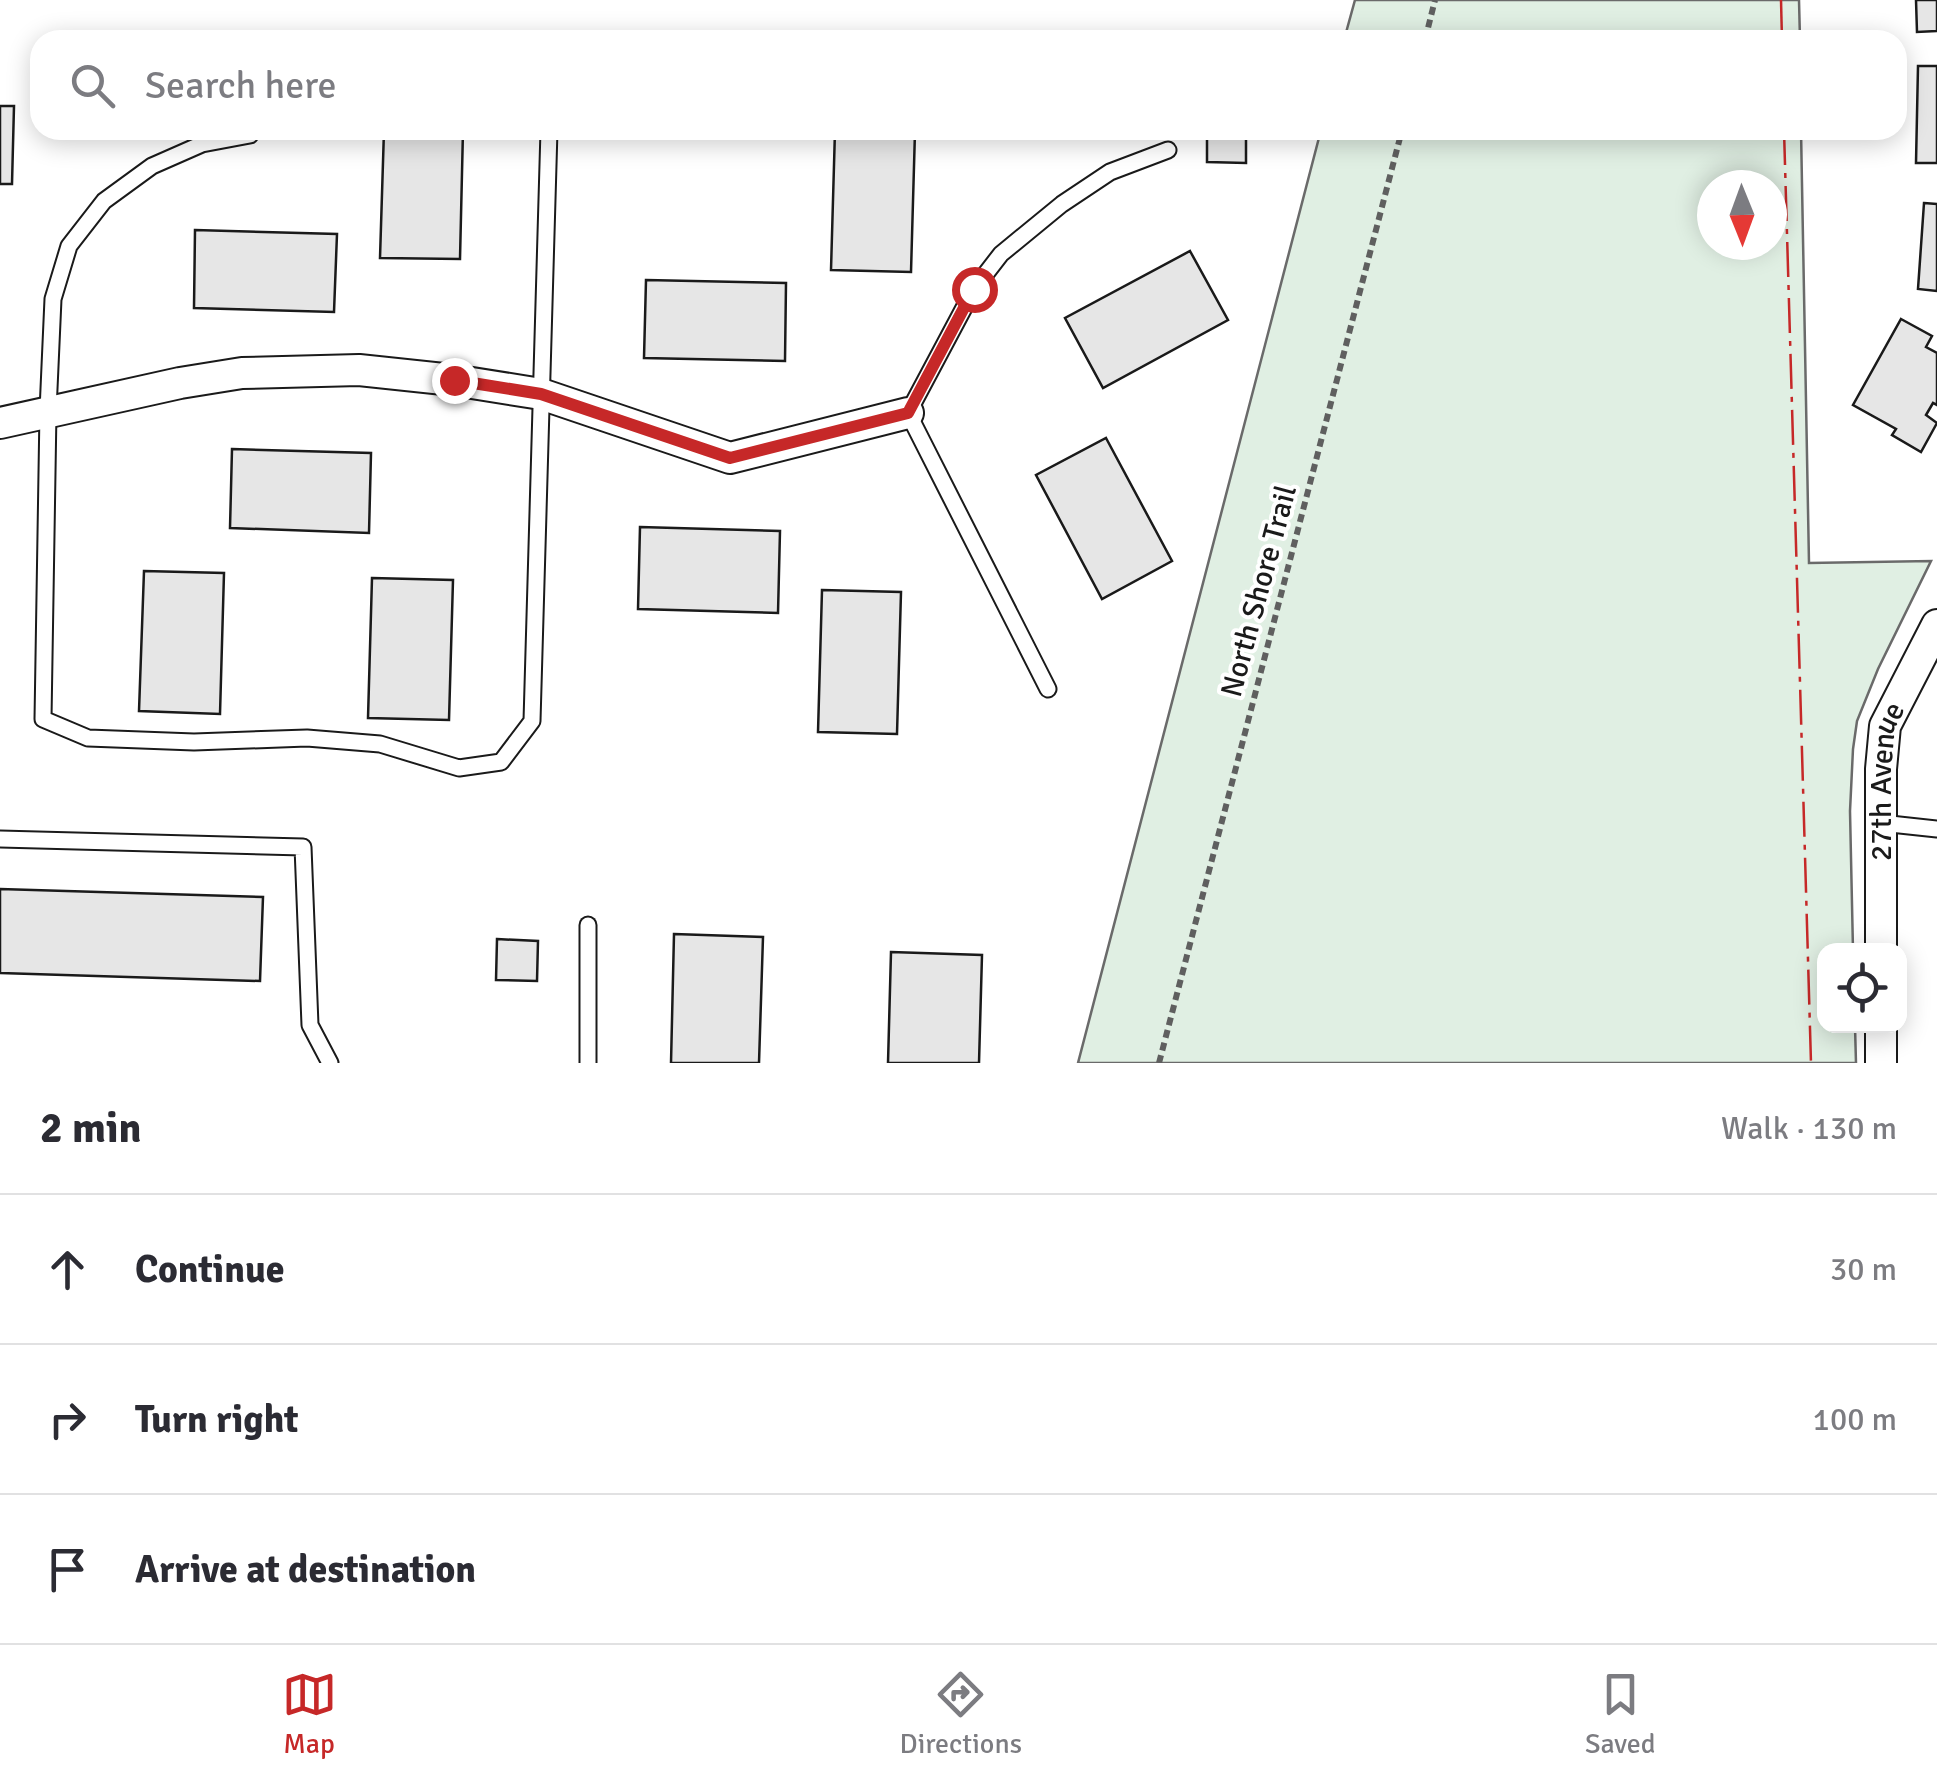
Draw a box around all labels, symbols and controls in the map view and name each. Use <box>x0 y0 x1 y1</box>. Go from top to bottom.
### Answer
search box <box>30 30 1907 140</box>
icon: search <box>65 58 120 113</box>
text: Search here <box>145 62 337 109</box>
north arrow <box>1697 170 1787 260</box>
route start <box>952 267 998 313</box>
route end <box>432 358 478 404</box>
street label: North Shore Trail <box>1213 481 1305 701</box>
street label: 27th Avenue <box>1863 696 1913 861</box>
map controls <box>1817 943 1907 1033</box>
button: locate <box>1817 943 1907 1033</box>
text: 2 min <box>40 1103 141 1154</box>
text: Walk · 130 m <box>1721 1109 1897 1148</box>
icon: ahead <box>40 1242 95 1297</box>
text: Continue <box>135 1246 285 1293</box>
text: 30 m <box>1830 1250 1897 1289</box>
icon: right <box>40 1392 95 1447</box>
text: Turn right <box>135 1396 299 1443</box>
text: 100 m <box>1813 1400 1897 1439</box>
icon: arrive <box>40 1542 95 1597</box>
text: Arrive at destination <box>135 1546 476 1593</box>
tab: Map <box>282 1667 337 1761</box>
tab: Directions <box>900 1667 1022 1761</box>
tab: Saved <box>1585 1667 1655 1761</box>

